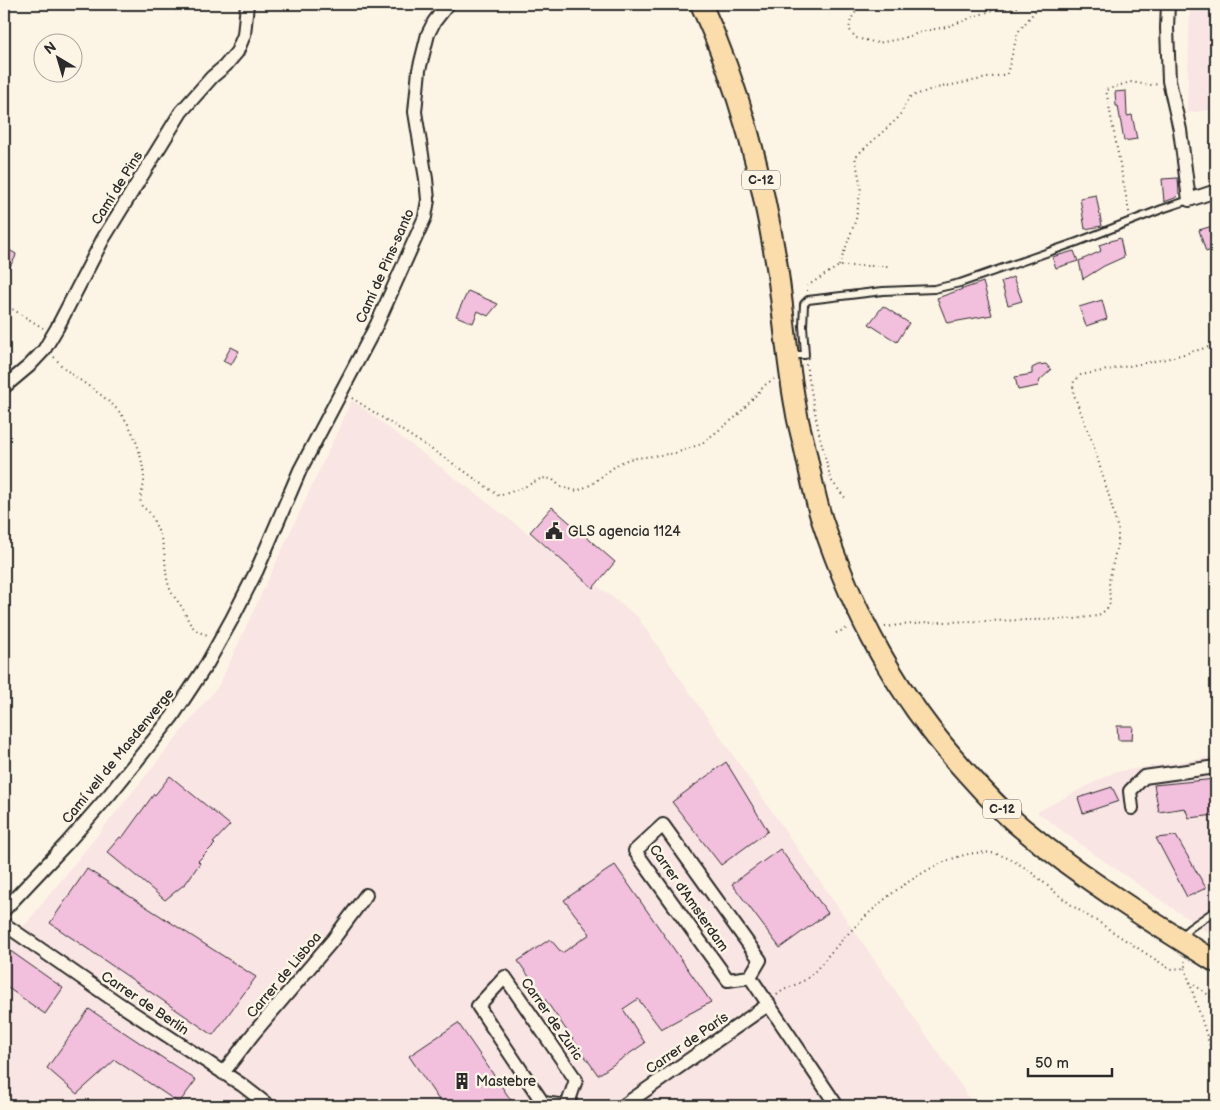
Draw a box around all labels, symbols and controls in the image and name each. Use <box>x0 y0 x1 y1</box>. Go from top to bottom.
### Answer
north arrow <box>32 32 82 82</box>
text: N <box>41 38 60 58</box>
street label: Camí de Pins <box>88 148 146 228</box>
road number: C-12 <box>742 170 780 190</box>
street label: Camí de Pins-santo <box>352 206 418 326</box>
public building icon: GLS agencia 1124 <box>544 521 564 541</box>
place label: GLS agencia 1124 <box>568 523 681 540</box>
street label: Camí vell de Masdenverge <box>58 685 178 827</box>
road number: C-12 <box>983 800 1021 819</box>
street label: Carrer d'Amsterdam <box>646 841 732 955</box>
street label: Carrer de Lisboa <box>243 929 325 1021</box>
street label: Carrer de Berlín <box>98 967 192 1039</box>
street label: Carrer de Zuric <box>517 974 587 1064</box>
street label: Carrer de París <box>643 1008 731 1078</box>
scale bar <box>1028 1045 1111 1077</box>
text: 50 m <box>1035 1054 1069 1073</box>
building icon: Mastebre <box>452 1071 472 1091</box>
place label: Mastebre <box>476 1073 536 1090</box>

